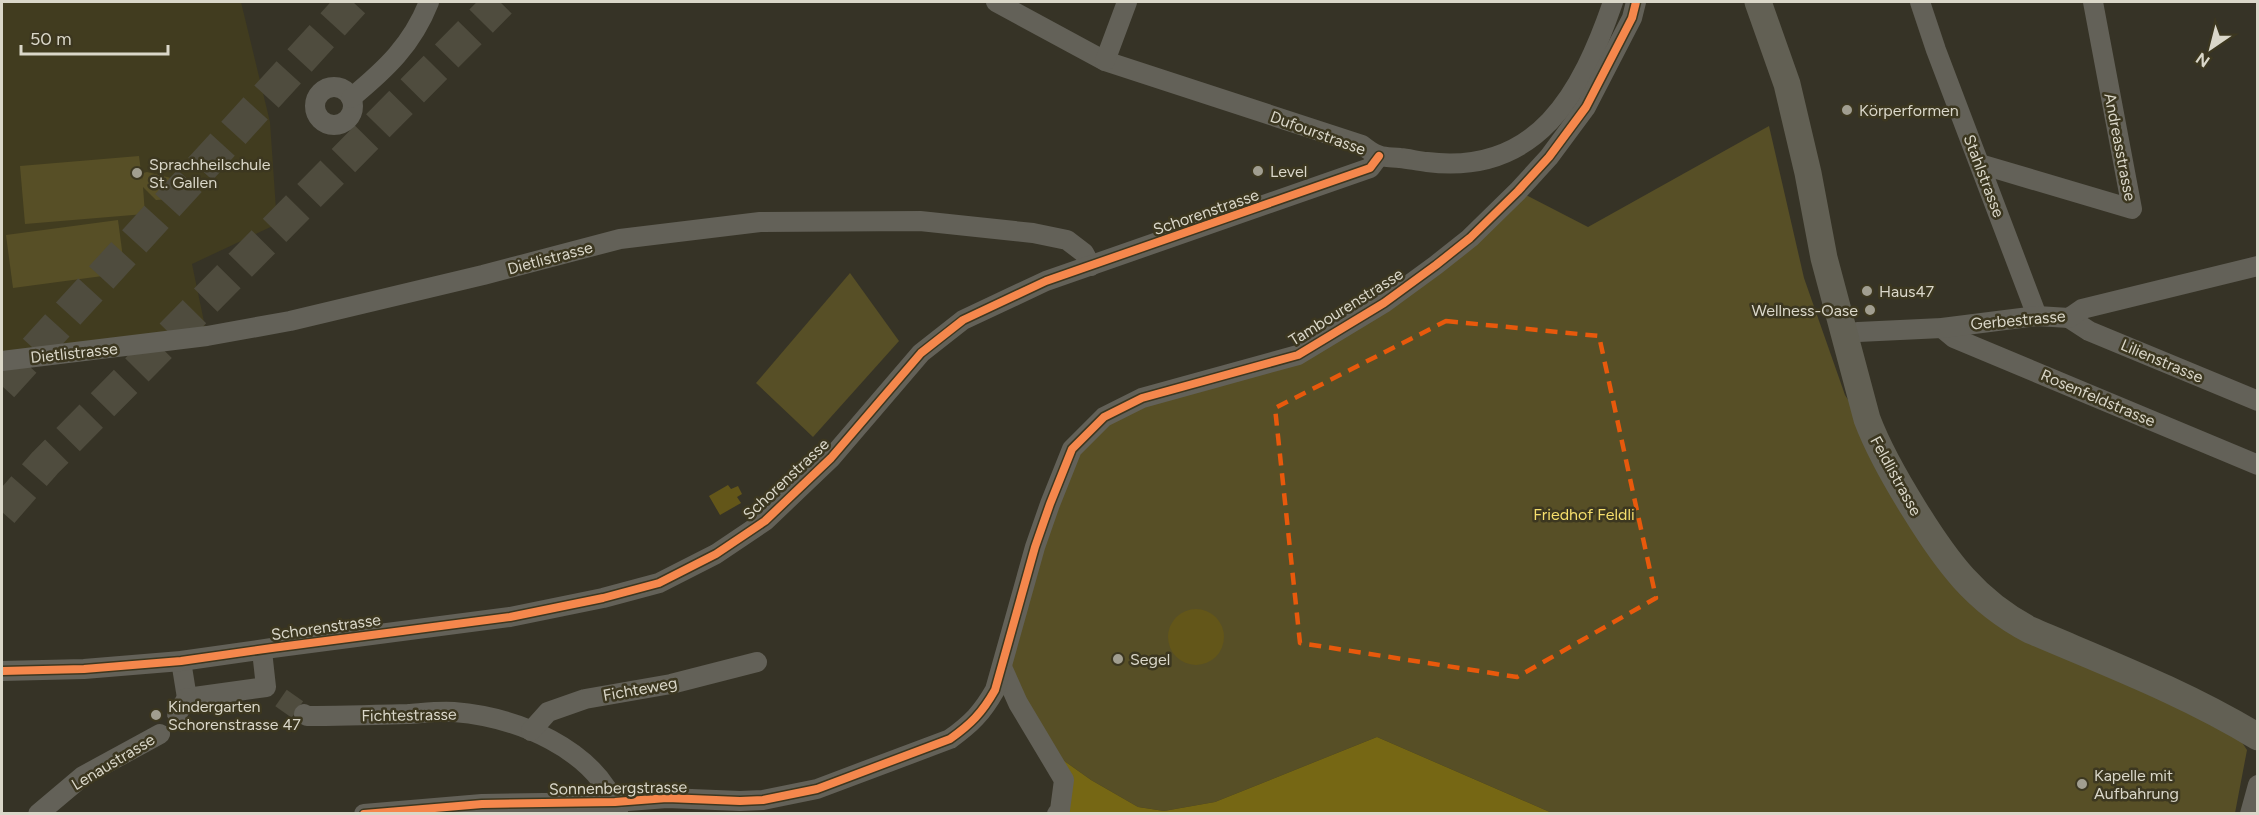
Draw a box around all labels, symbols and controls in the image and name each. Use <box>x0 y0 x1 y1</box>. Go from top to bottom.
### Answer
scale bar <box>21 18 168 56</box>
north arrow <box>2181 18 2241 78</box>
text: 50 m <box>30 28 72 50</box>
text: N <box>2192 49 2213 71</box>
street label: Andreasstrasse <box>2100 91 2140 203</box>
place label: Körperformen <box>1859 101 1959 120</box>
marker: Körperformen <box>1840 103 1854 117</box>
street label: Dufourstrasse <box>1268 107 1369 159</box>
street label: Stahlstrasse <box>1960 132 2009 220</box>
place label: Sprachheilschule St. Gallen <box>149 155 271 192</box>
place label: Level <box>1270 162 1307 181</box>
marker: Level <box>1251 164 1265 178</box>
marker: Sprachheilschule St. Gallen <box>130 166 144 180</box>
street label: Schorenstrasse <box>1151 185 1262 239</box>
street label: Dietlistrasse <box>505 237 595 278</box>
street label: Tambourenstrasse <box>1285 264 1407 350</box>
place label: Haus47 <box>1879 282 1934 301</box>
marker: Haus47 <box>1860 284 1874 298</box>
place label: Wellness-Oase <box>1752 301 1858 320</box>
marker: Wellness-Oase <box>1863 303 1877 317</box>
street label: Gerbestrasse <box>1970 306 2066 334</box>
street label: Lilienstrasse <box>2118 335 2206 387</box>
street label: Dietlistrasse <box>30 339 119 367</box>
street label: Rosenfeldstrasse <box>2038 365 2158 431</box>
street label: Feldlistrasse <box>1866 433 1926 519</box>
street label: Schorenstrasse <box>739 434 833 524</box>
park label: Friedhof Feldli <box>1533 505 1635 524</box>
street label: Schorenstrasse <box>270 610 382 644</box>
place label: Segel <box>1130 650 1170 669</box>
marker: Segel <box>1111 652 1125 666</box>
street label: Fichteweg <box>601 673 679 705</box>
place label: Kindergarten Schorenstrasse 47 <box>168 697 301 734</box>
street label: Fichtestrasse <box>361 705 457 725</box>
marker: Kindergarten Schorenstrasse 47 <box>149 708 163 722</box>
street label: Lenaustrasse <box>68 730 158 794</box>
place label: Kapelle mit Aufbahrung <box>2094 766 2179 803</box>
street label: Sonnenbergstrasse <box>549 777 688 799</box>
marker: Kapelle mit Aufbahrung <box>2075 777 2089 791</box>

